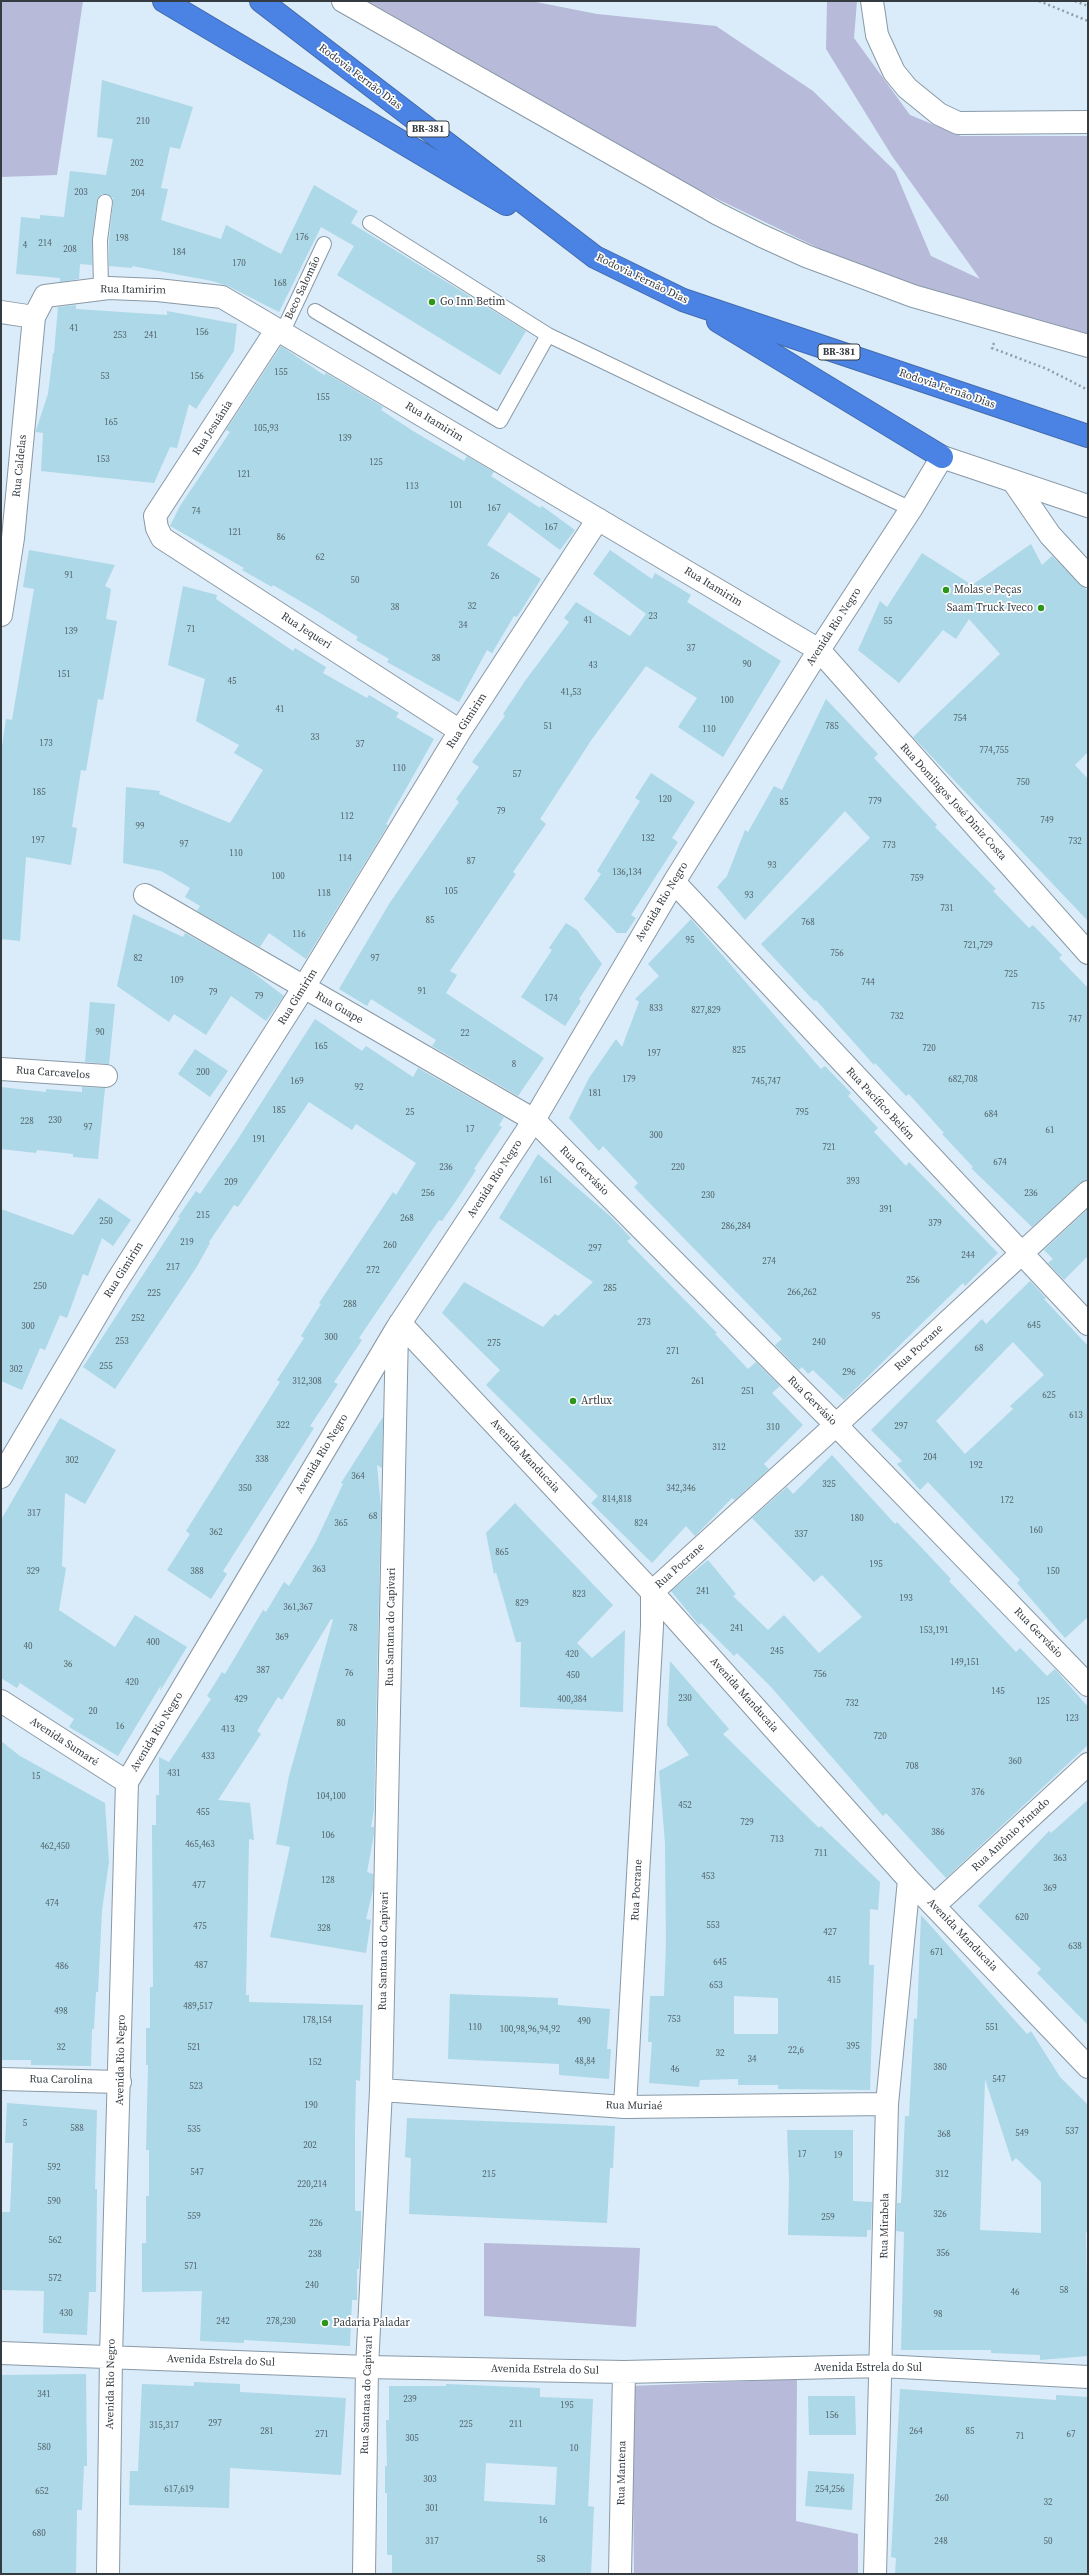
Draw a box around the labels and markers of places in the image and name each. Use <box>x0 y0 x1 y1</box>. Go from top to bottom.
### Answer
place label: Go Inn Betim <box>440 295 505 309</box>
marker: Go Inn Betim <box>427 297 437 307</box>
place label: Molas e Peças <box>954 583 1022 597</box>
marker: Molas e Peças <box>941 585 951 595</box>
place label: Saam Truck Iveco <box>947 601 1033 615</box>
marker: Saam Truck Iveco <box>1036 603 1046 613</box>
place label: Artlux <box>581 1394 612 1408</box>
marker: Artlux <box>568 1396 578 1406</box>
place label: Padaria Paladar <box>333 2316 410 2330</box>
marker: Padaria Paladar <box>320 2318 330 2328</box>

